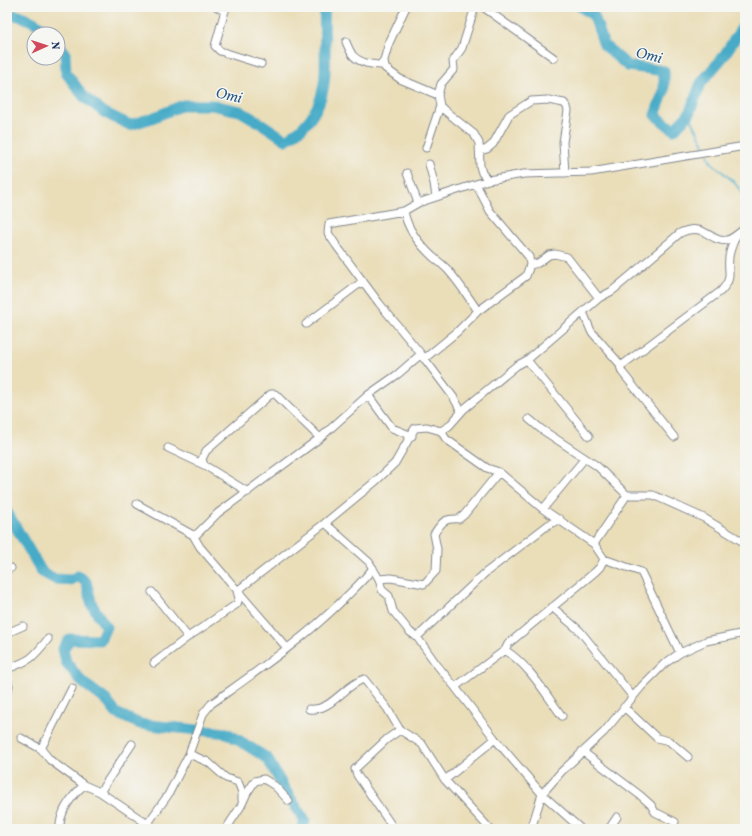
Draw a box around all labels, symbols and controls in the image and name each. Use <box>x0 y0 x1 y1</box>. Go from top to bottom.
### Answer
north arrow <box>26 26 66 66</box>
text: N <box>47 41 62 50</box>
water label: Omi <box>633 43 664 70</box>
water label: Omi <box>213 83 244 110</box>

